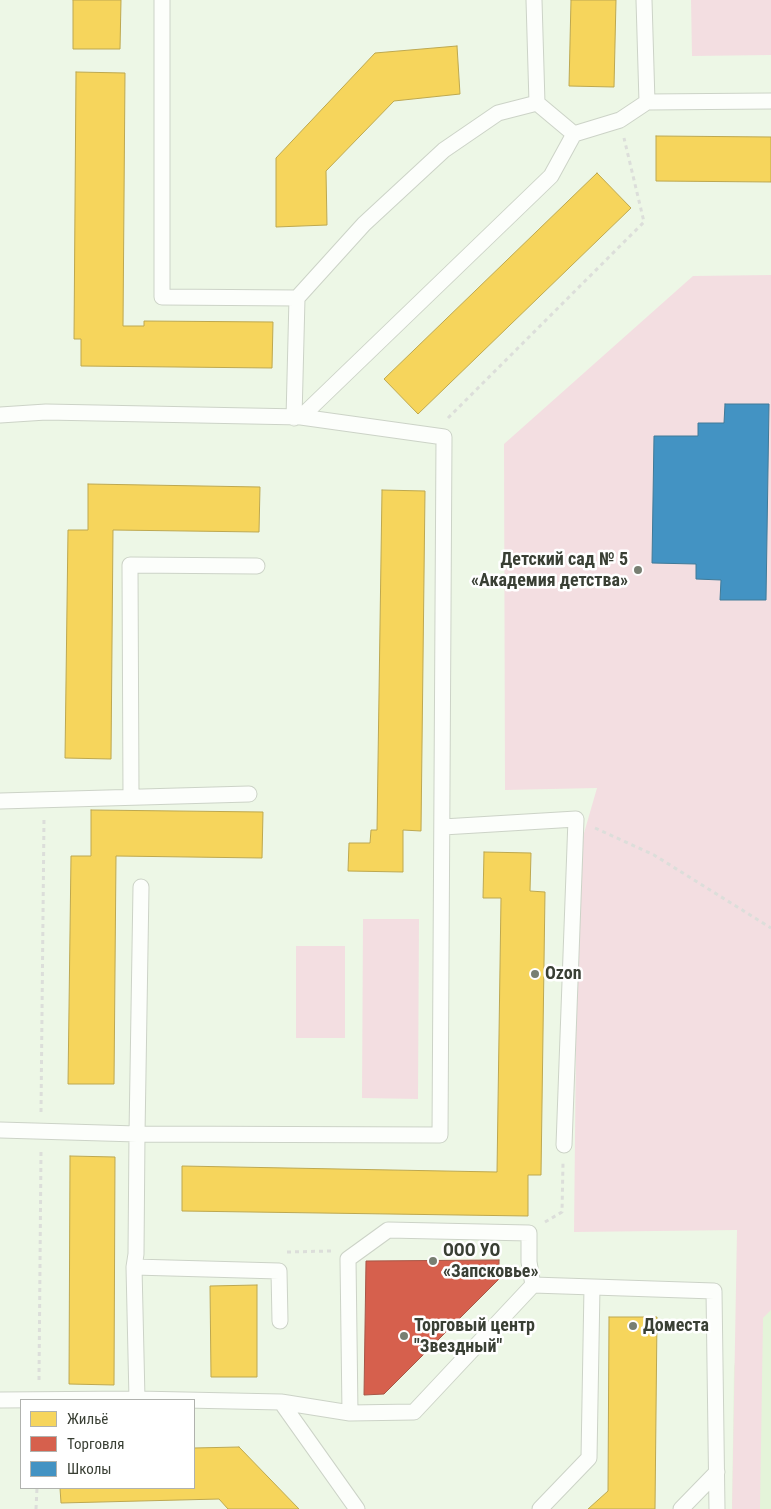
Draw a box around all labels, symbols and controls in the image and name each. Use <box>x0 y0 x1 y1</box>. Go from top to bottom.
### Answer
place label: Детский сад № 5 «Академия детства» <box>471 549 628 592</box>
marker: Детский сад № 5 «Академия детства» <box>632 564 644 576</box>
place label: Ozon <box>545 963 582 985</box>
marker: Ozon <box>529 968 541 980</box>
place label: ООО УО «Запсковье» <box>443 1240 539 1282</box>
marker: ООО УО «Запсковье» <box>427 1255 439 1267</box>
place label: Торговый центр "Звездный" <box>414 1315 535 1358</box>
place label: Доместа <box>643 1315 709 1337</box>
marker: Доместа <box>627 1320 639 1332</box>
marker: Торговый центр "Звездный" <box>398 1330 410 1342</box>
legend <box>20 1399 195 1489</box>
text: Жильё <box>67 1410 108 1428</box>
text: Торговля <box>67 1435 124 1453</box>
text: Школы <box>67 1460 112 1478</box>

